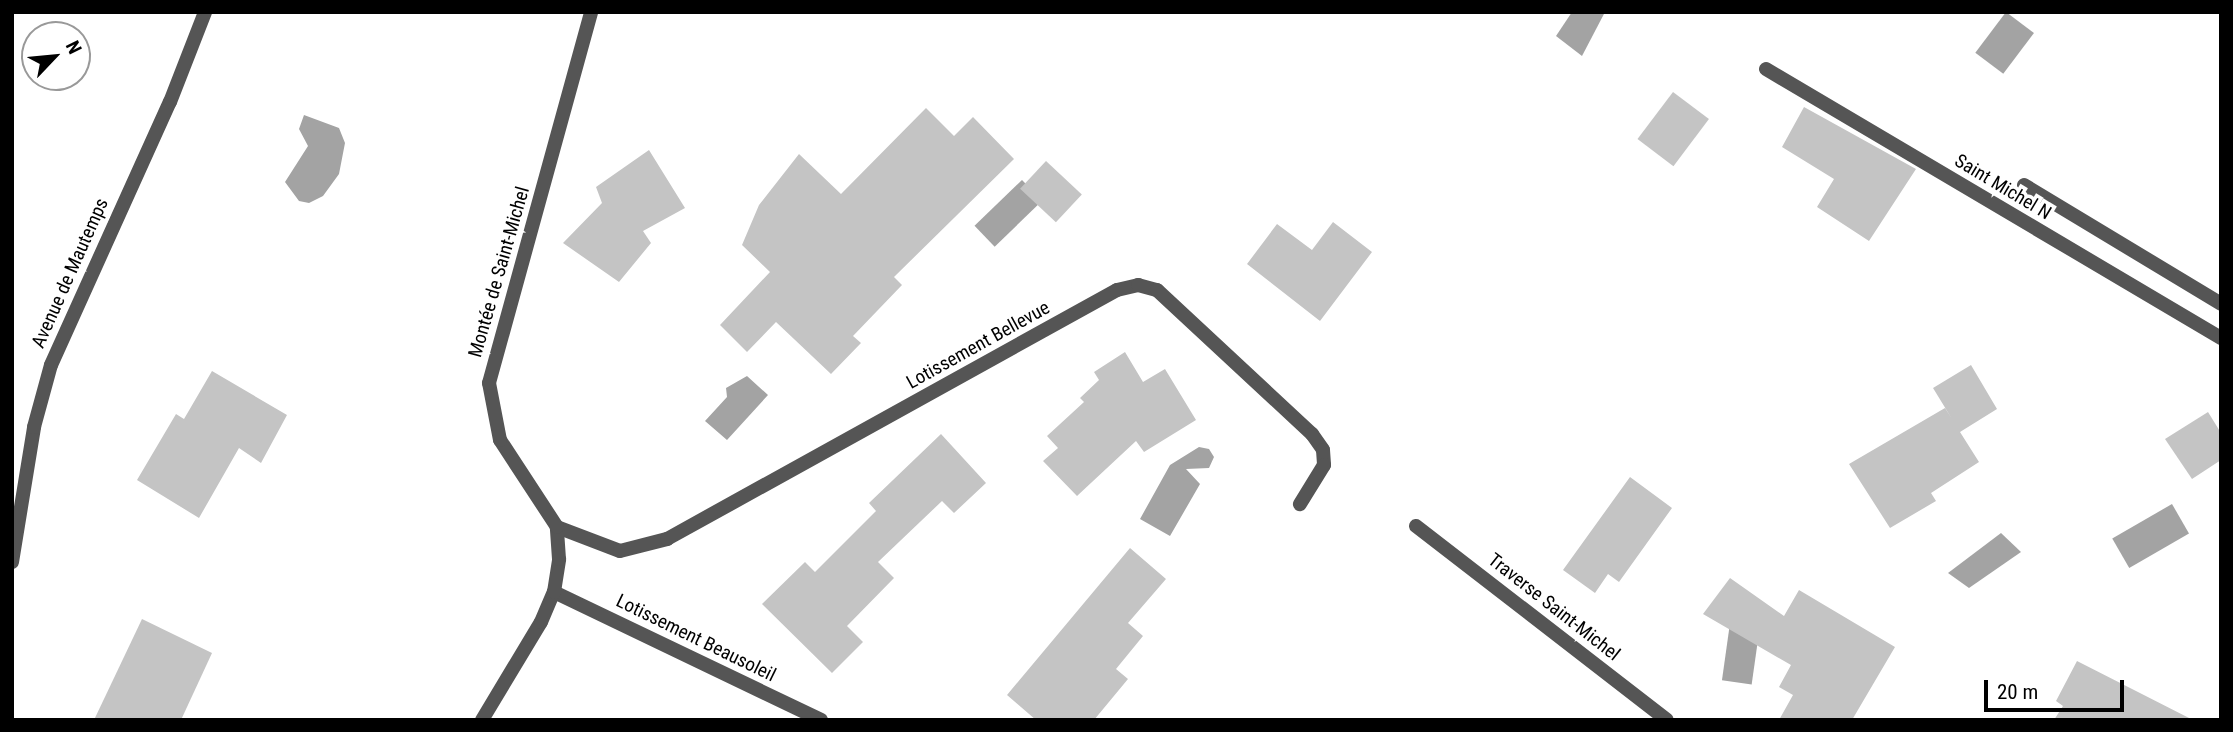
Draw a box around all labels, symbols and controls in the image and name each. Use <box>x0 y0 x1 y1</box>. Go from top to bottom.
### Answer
north arrow <box>21 21 91 91</box>
text: N <box>61 37 86 58</box>
street label: Saint Michel N <box>1951 149 2055 225</box>
street label: Montée de Saint-Michel <box>464 184 534 360</box>
street label: Avenue de Mautemps <box>27 195 113 351</box>
street label: Lotissement Bellevue <box>902 296 1054 394</box>
street label: Traverse Saint-Michel <box>1484 548 1624 666</box>
street label: Lotissement Beausoleil <box>612 589 780 687</box>
scale bar <box>1988 666 2128 710</box>
text: 20 m <box>1997 680 2038 704</box>

